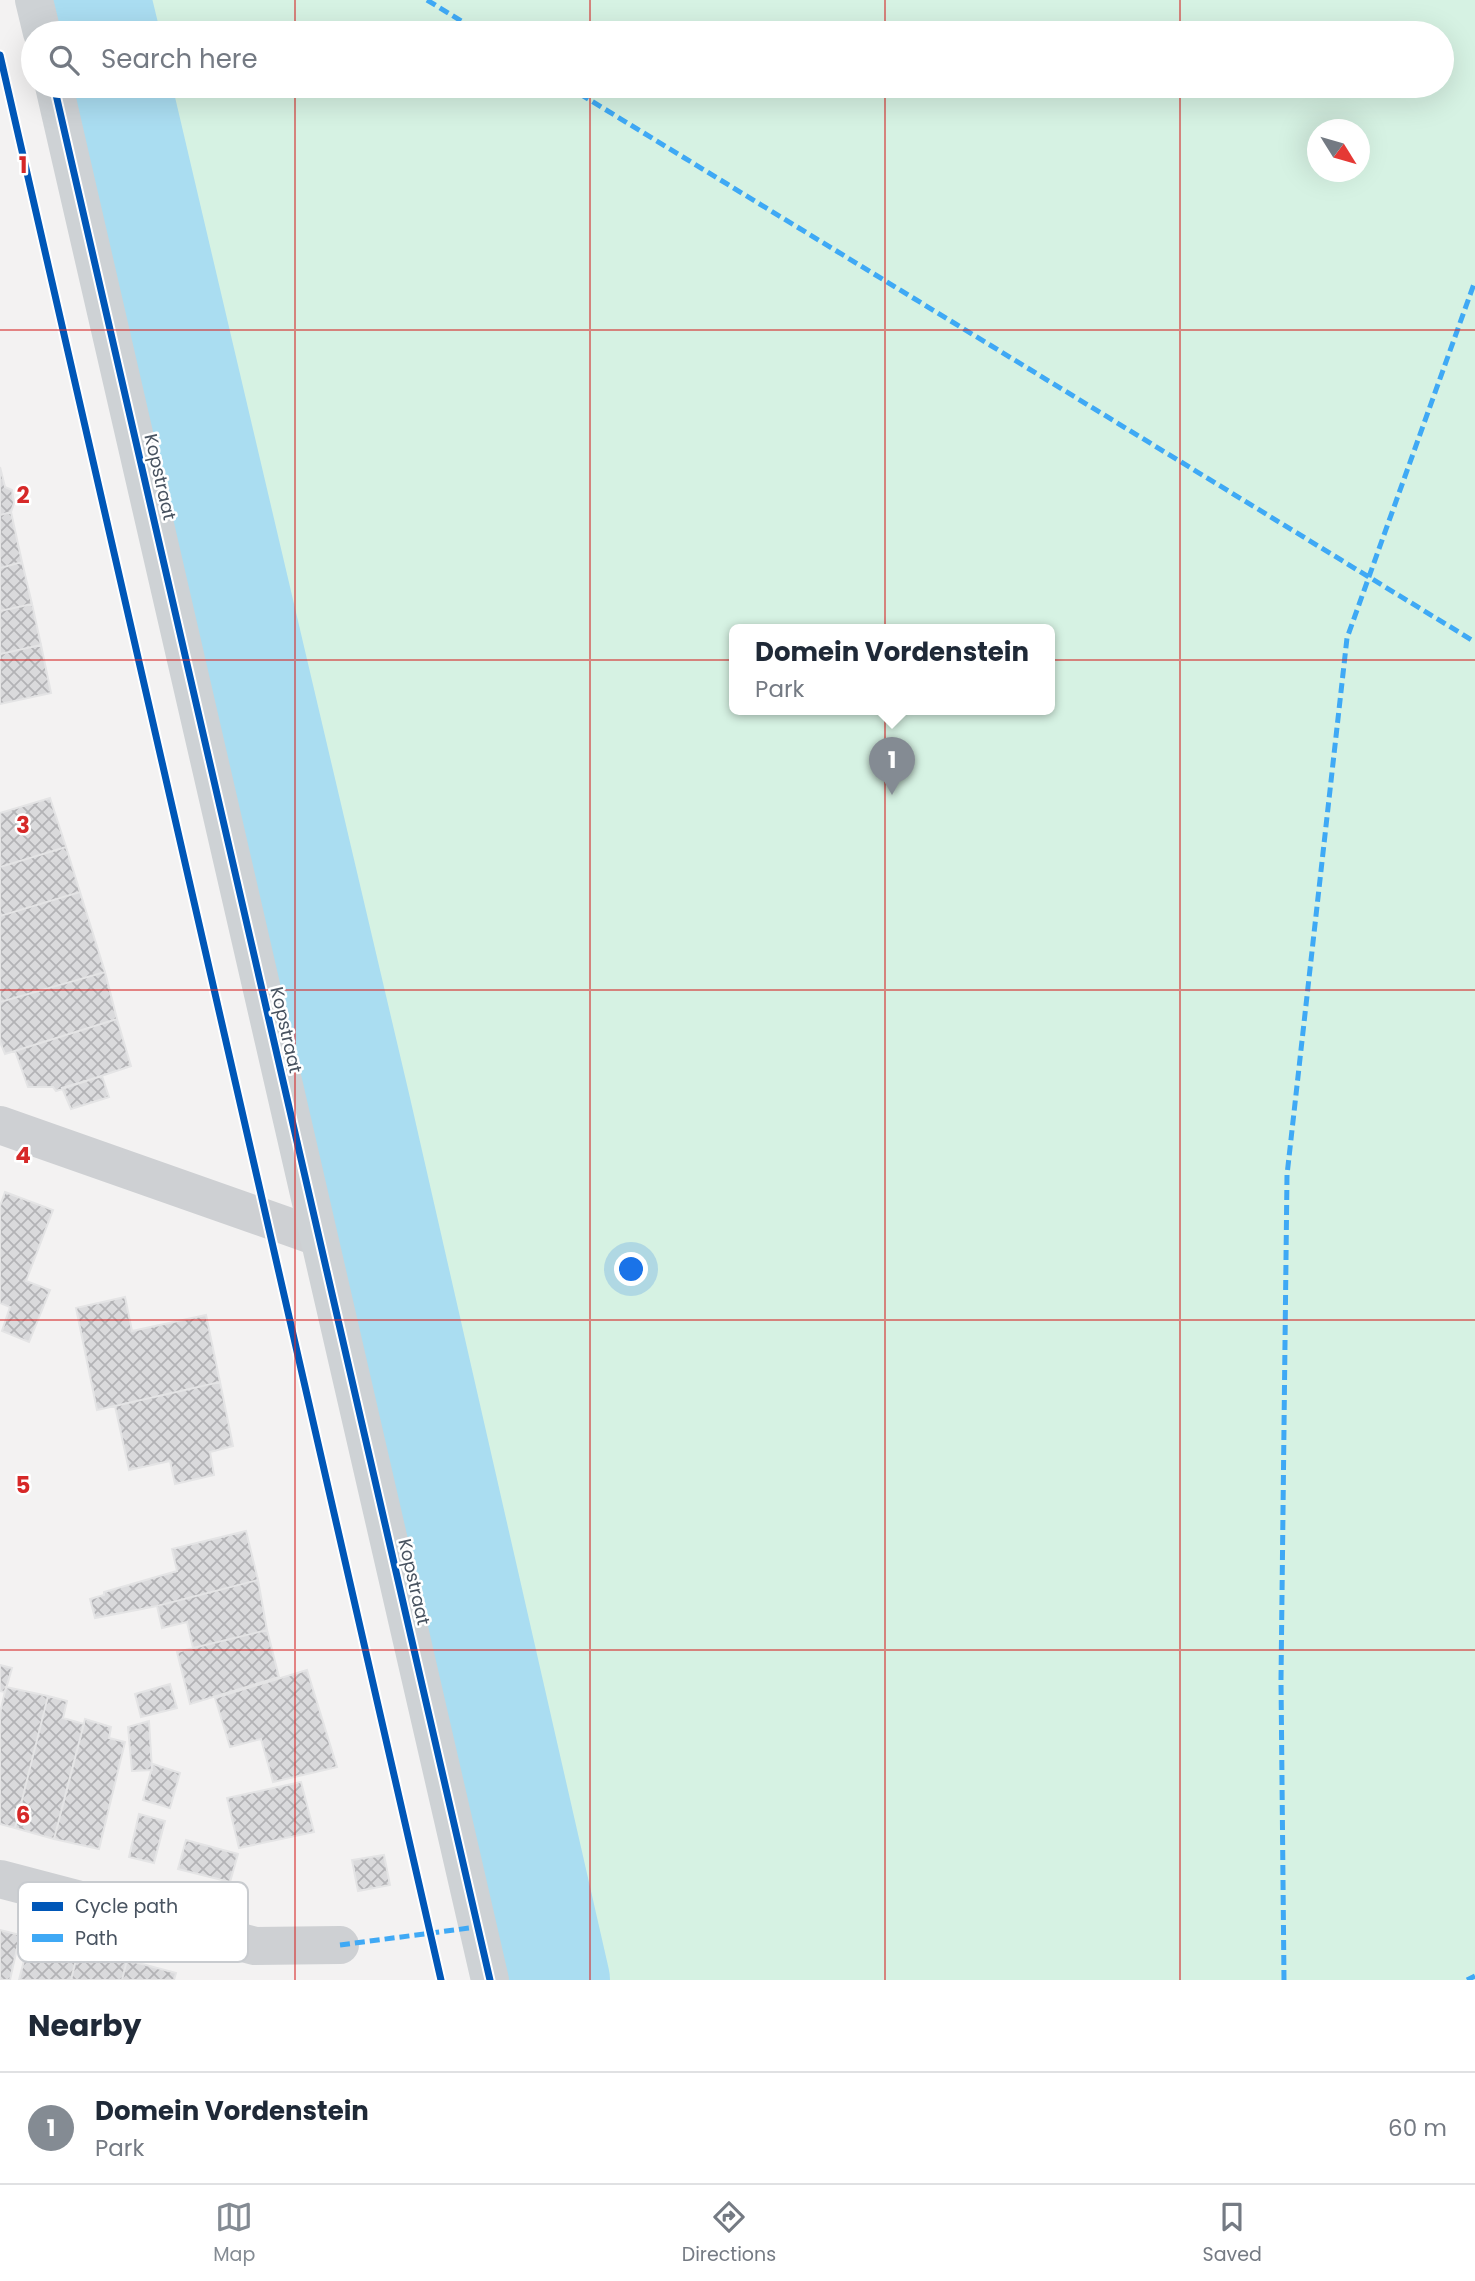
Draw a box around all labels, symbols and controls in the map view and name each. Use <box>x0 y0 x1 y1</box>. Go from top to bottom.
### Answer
search box <box>21 21 1454 98</box>
icon: search <box>45 41 83 79</box>
text: Search here <box>101 41 258 77</box>
north arrow <box>1307 119 1370 182</box>
text: 1 <box>19 149 27 181</box>
street label: Kopstraat <box>138 431 183 523</box>
text: 2 <box>16 479 30 511</box>
popup <box>729 624 1055 715</box>
text: Domein Vordenstein <box>755 634 1029 670</box>
text: Park <box>755 673 804 705</box>
pin: 1 <box>869 737 915 795</box>
text: 3 <box>16 809 30 841</box>
street label: Kopstraat <box>264 984 309 1076</box>
text: 4 <box>15 1139 31 1171</box>
your location <box>614 1252 648 1286</box>
text: 5 <box>16 1469 30 1501</box>
street label: Kopstraat <box>392 1536 437 1628</box>
text: 6 <box>16 1799 30 1831</box>
legend <box>18 1882 248 1962</box>
text: Cycle path <box>75 1893 178 1920</box>
text: Path <box>75 1925 118 1952</box>
text: Nearby <box>28 2004 142 2047</box>
text: Domein Vordenstein <box>95 2093 369 2129</box>
text: 1 <box>47 2112 55 2144</box>
text: 60 m <box>1388 2112 1447 2144</box>
text: Park <box>95 2132 144 2164</box>
tab: Map <box>213 2198 255 2269</box>
tab: Directions <box>682 2198 776 2269</box>
tab: Saved <box>1203 2198 1262 2269</box>

